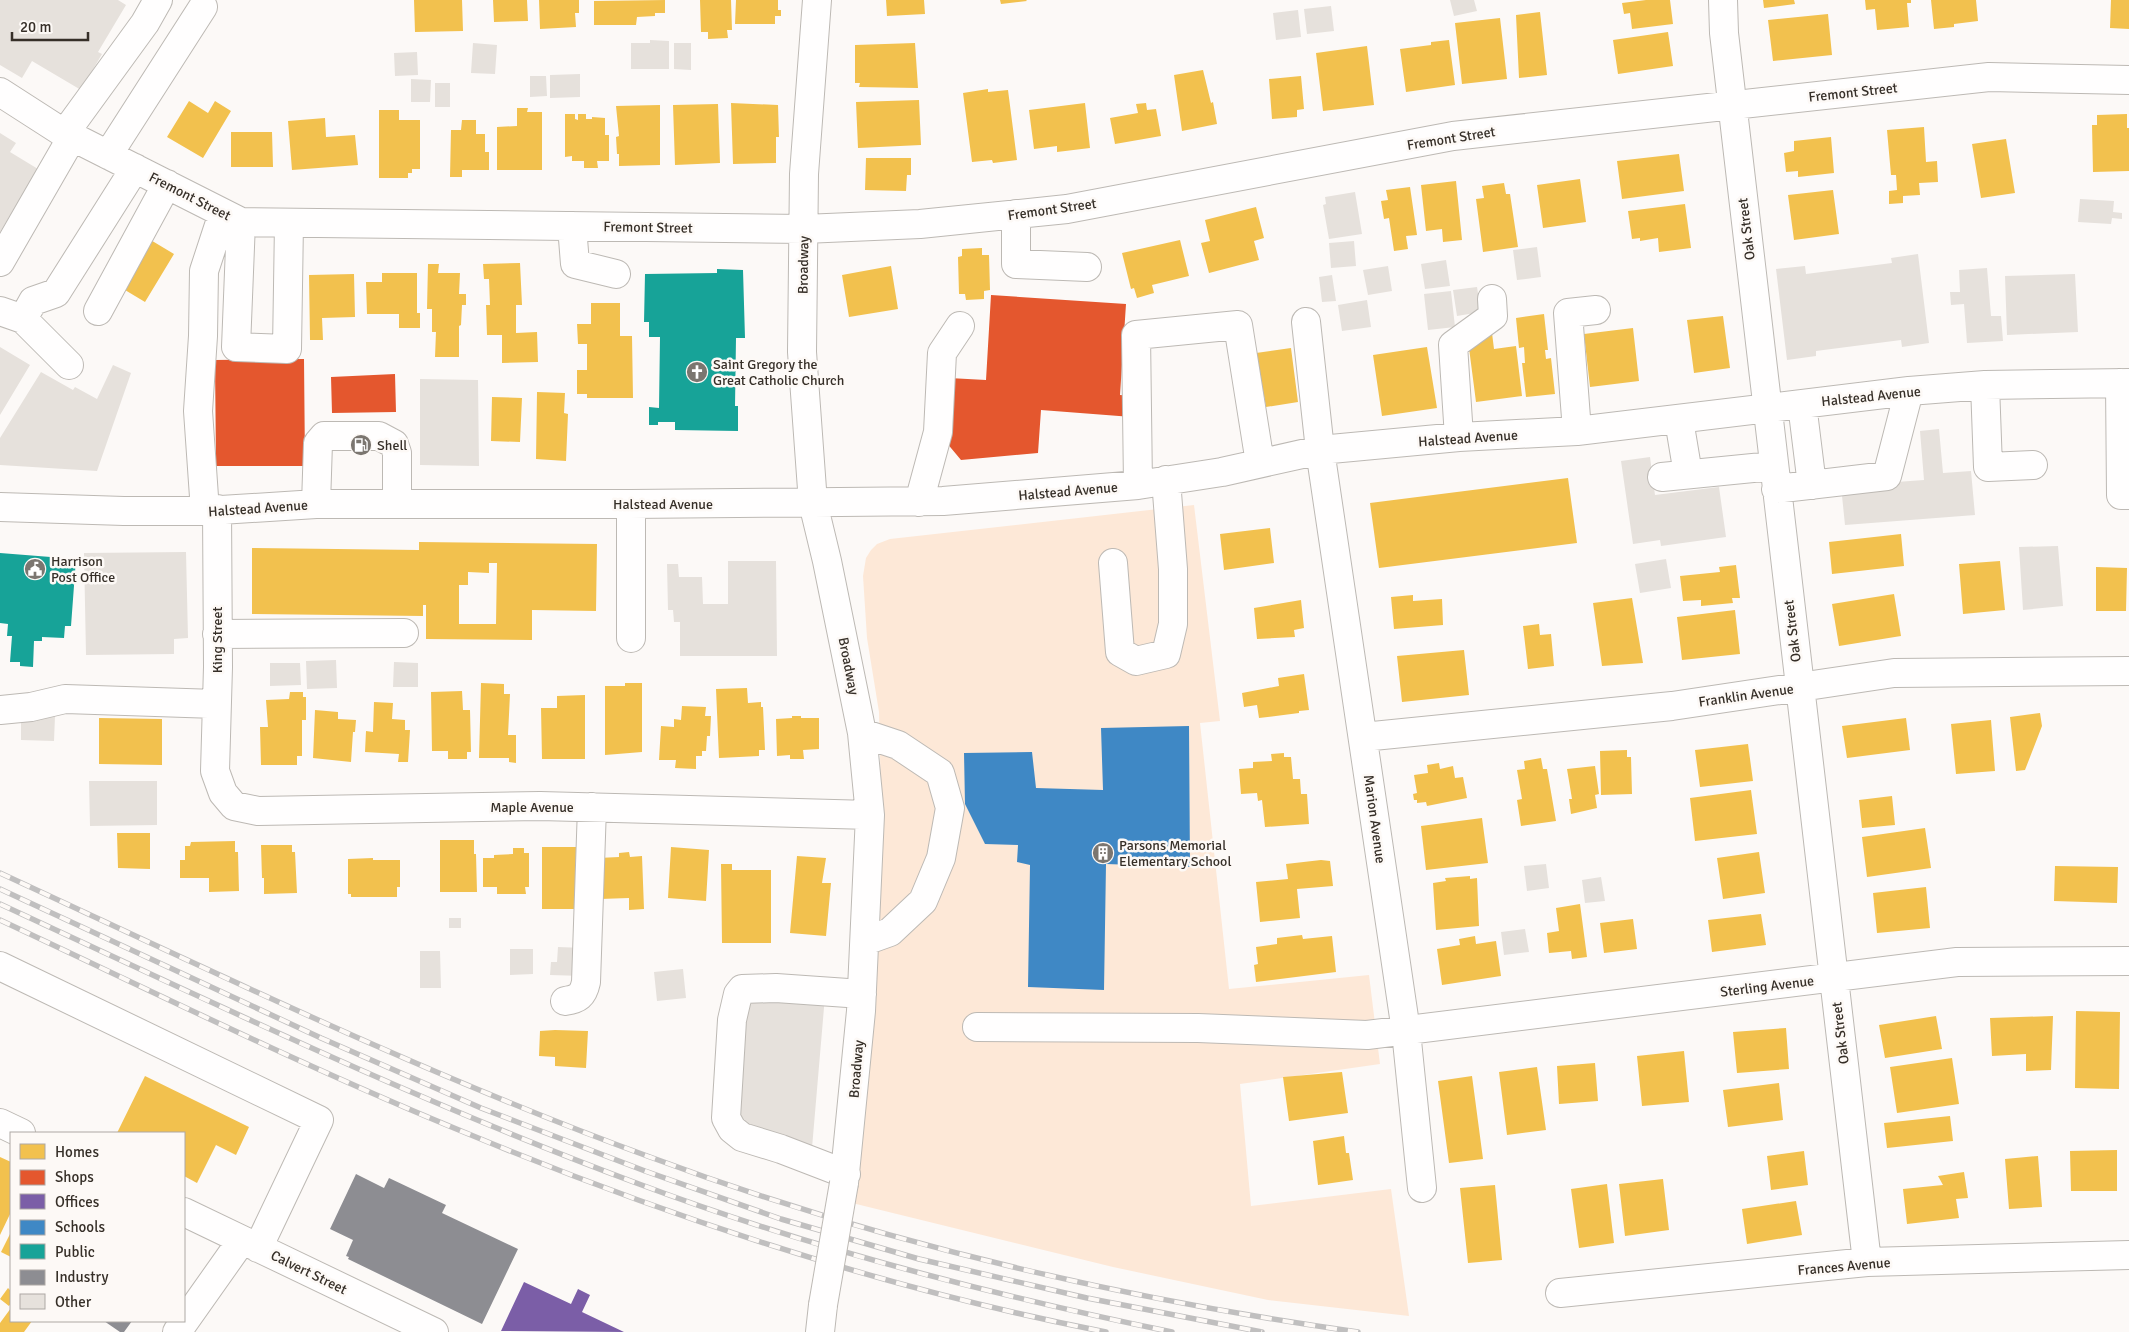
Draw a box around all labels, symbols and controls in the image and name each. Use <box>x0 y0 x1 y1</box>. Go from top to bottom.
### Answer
scale bar <box>12 10 89 42</box>
text: 20 m <box>20 18 51 36</box>
street label: Fremont Street <box>1808 79 1898 106</box>
street label: Fremont Street <box>1406 123 1497 154</box>
street label: Fremont Street <box>146 169 234 224</box>
street label: Fremont Street <box>1007 195 1098 224</box>
street label: Oak Street <box>1734 197 1759 261</box>
street label: Fremont Street <box>603 218 693 237</box>
street label: Broadway <box>794 235 813 294</box>
place label: Saint Gregory the Great Catholic Church <box>713 356 844 389</box>
church icon: Saint Gregory the Great Catholic Church <box>685 360 709 384</box>
street label: Halstead Avenue <box>1820 383 1922 410</box>
street label: Halstead Avenue <box>1418 427 1518 450</box>
fuel station icon: Shell <box>349 433 373 457</box>
place label: Shell <box>377 437 407 454</box>
street label: Halstead Avenue <box>1018 479 1119 504</box>
street label: Halstead Avenue <box>613 496 713 513</box>
street label: Halstead Avenue <box>208 497 308 520</box>
place label: Harrison Post Office <box>51 553 115 586</box>
public building icon: Harrison Post Office <box>23 557 47 581</box>
street label: Oak Street <box>1780 599 1805 663</box>
street label: King Street <box>209 607 226 673</box>
street label: Broadway <box>835 636 863 697</box>
street label: Franklin Avenue <box>1697 680 1795 711</box>
street label: Marion Avenue <box>1360 774 1389 865</box>
street label: Maple Avenue <box>490 799 574 816</box>
place label: Parsons Memorial Elementary School <box>1119 837 1232 870</box>
building icon: Parsons Memorial Elementary School <box>1091 841 1115 865</box>
street label: Sterling Avenue <box>1719 972 1815 1001</box>
street label: Oak Street <box>1828 1001 1853 1065</box>
street label: Broadway <box>845 1039 868 1099</box>
legend <box>10 1132 185 1322</box>
text: Homes <box>55 1143 99 1161</box>
text: Shops <box>55 1168 94 1186</box>
text: Offices <box>55 1193 100 1211</box>
text: Schools <box>55 1218 106 1236</box>
text: Public <box>55 1243 95 1261</box>
street label: Calvert Street <box>268 1247 350 1298</box>
street label: Frances Avenue <box>1797 1254 1891 1279</box>
text: Industry <box>55 1268 108 1286</box>
text: Other <box>55 1293 92 1311</box>

